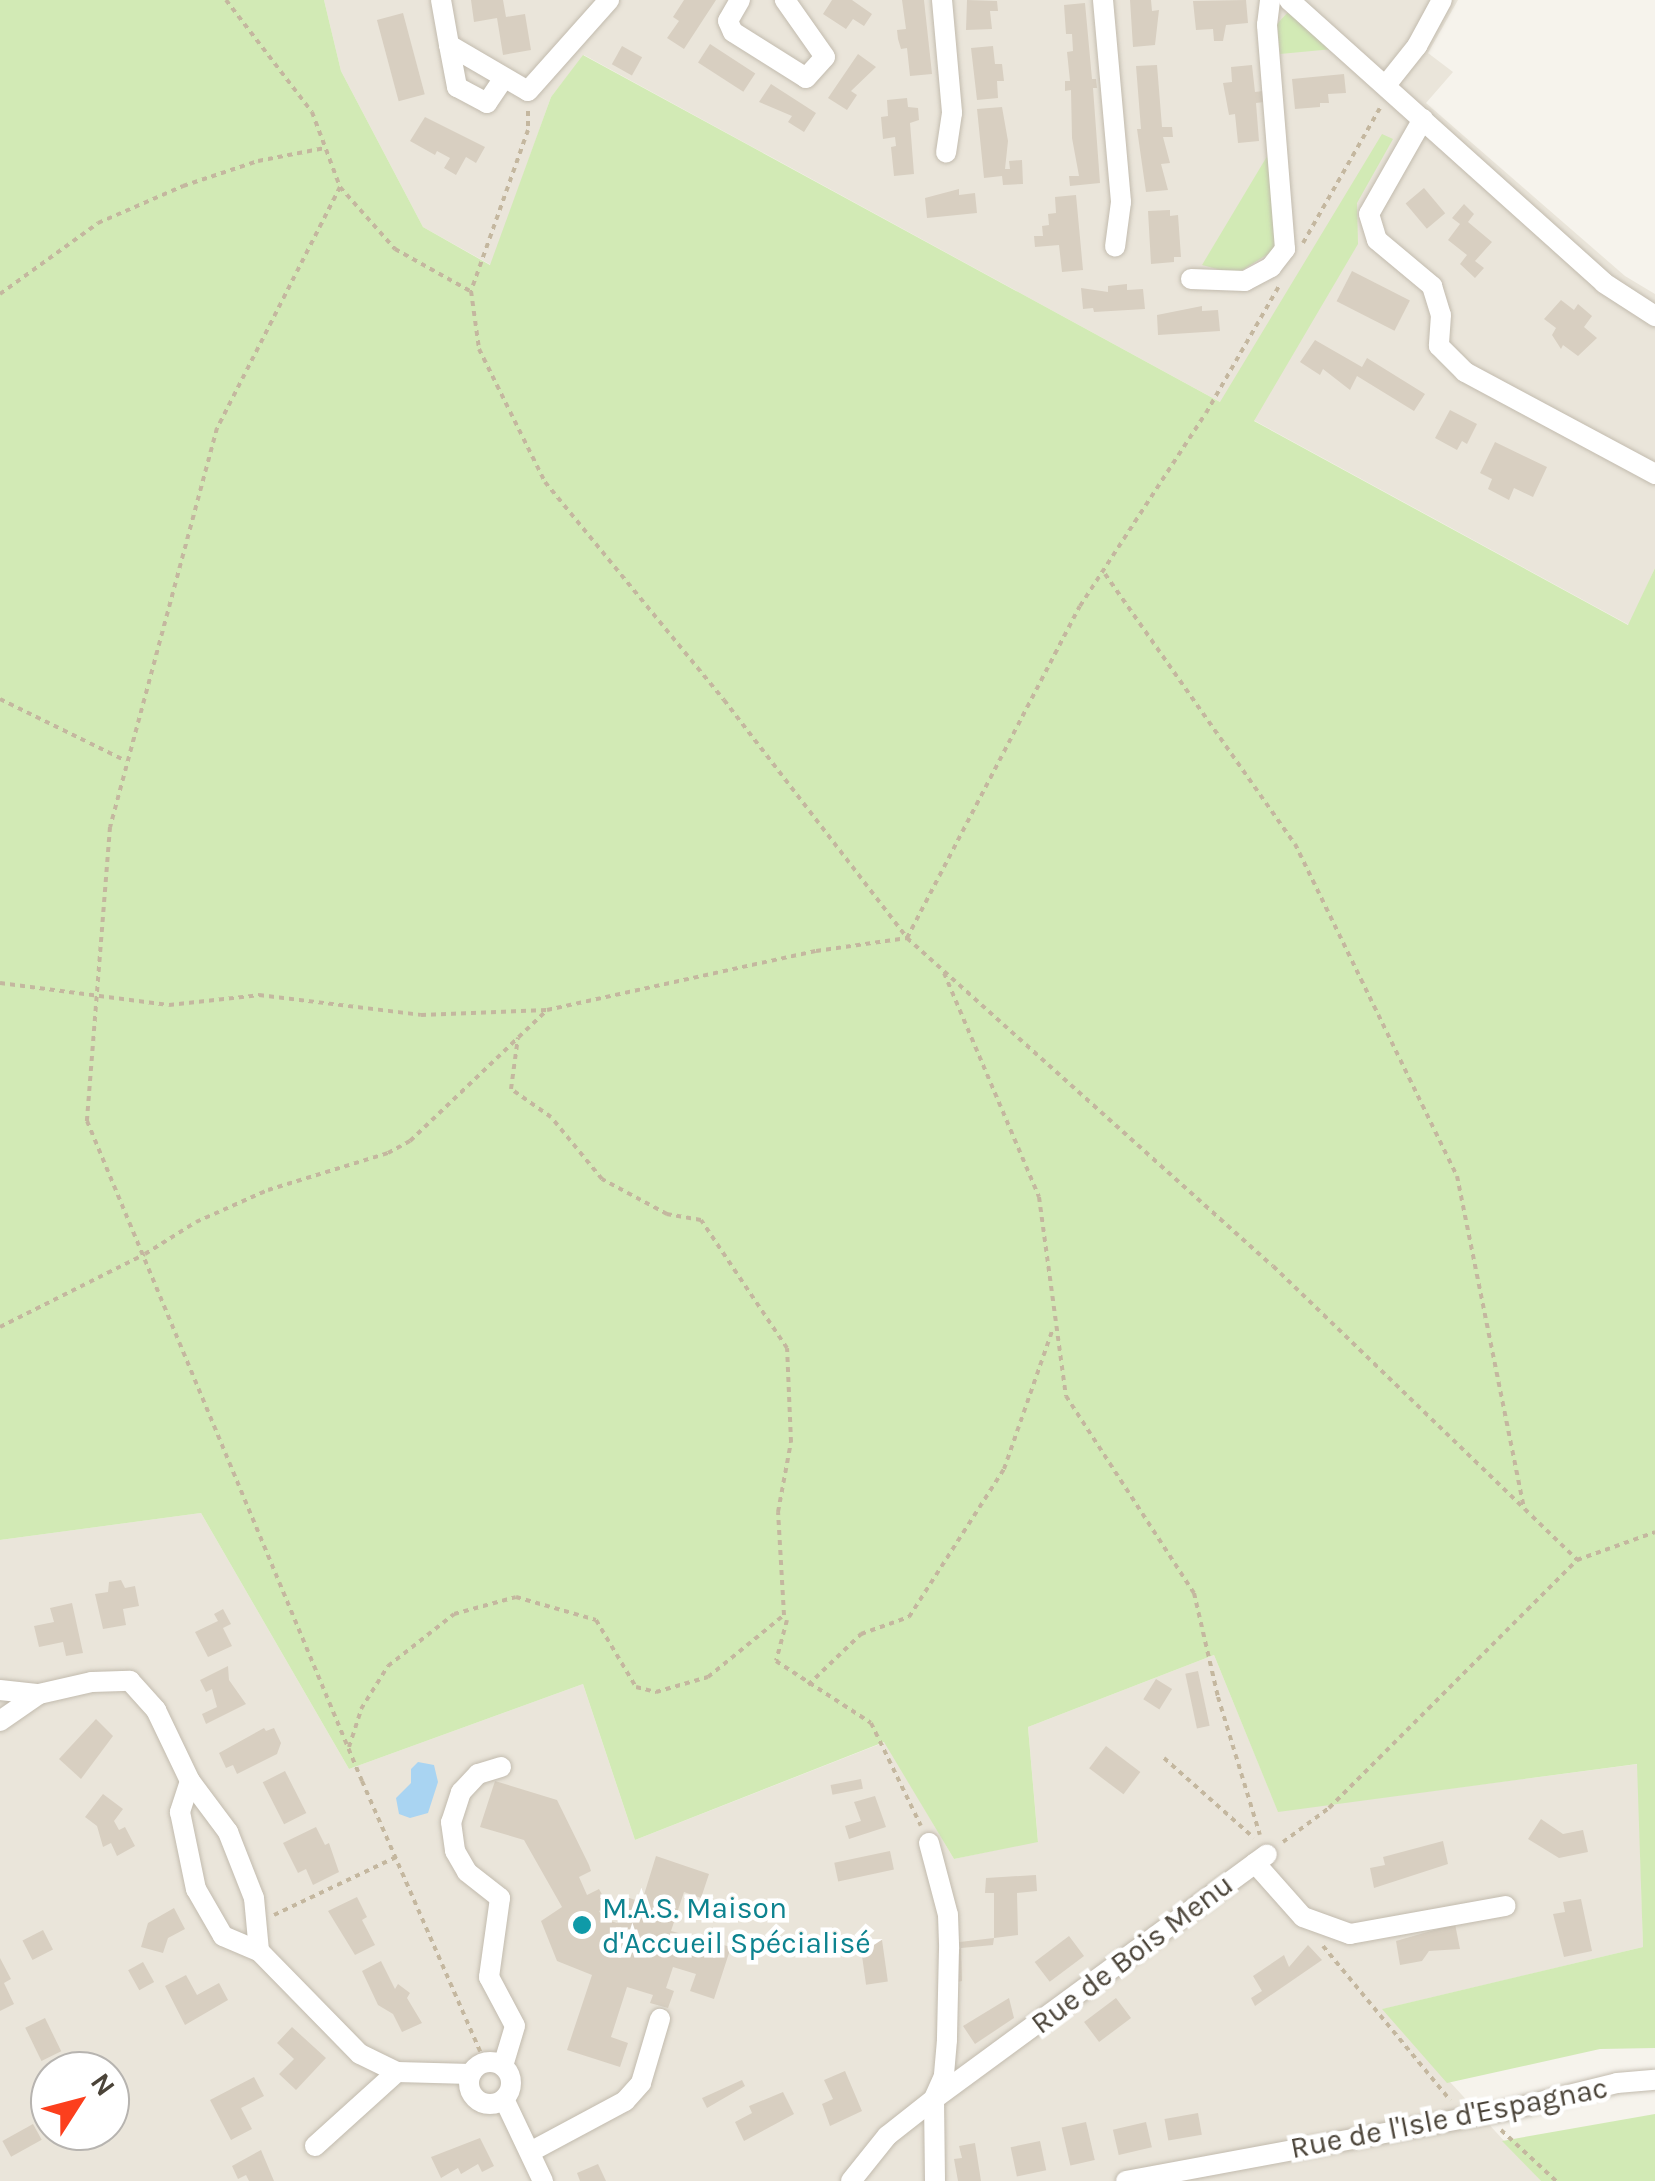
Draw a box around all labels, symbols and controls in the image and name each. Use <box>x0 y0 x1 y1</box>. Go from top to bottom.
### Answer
street label: Rue de Bois Menu <box>1024 1866 1240 2042</box>
place label: M.A.S. Maison d'Accueil Spécialisé <box>602 1890 871 1960</box>
marker: M.A.S. Maison d'Accueil Spécialisé <box>571 1914 593 1936</box>
north arrow <box>30 2051 130 2151</box>
text: N <box>84 2066 122 2102</box>
street label: Rue de l'Isle d'Espagnac <box>1287 2070 1611 2166</box>

